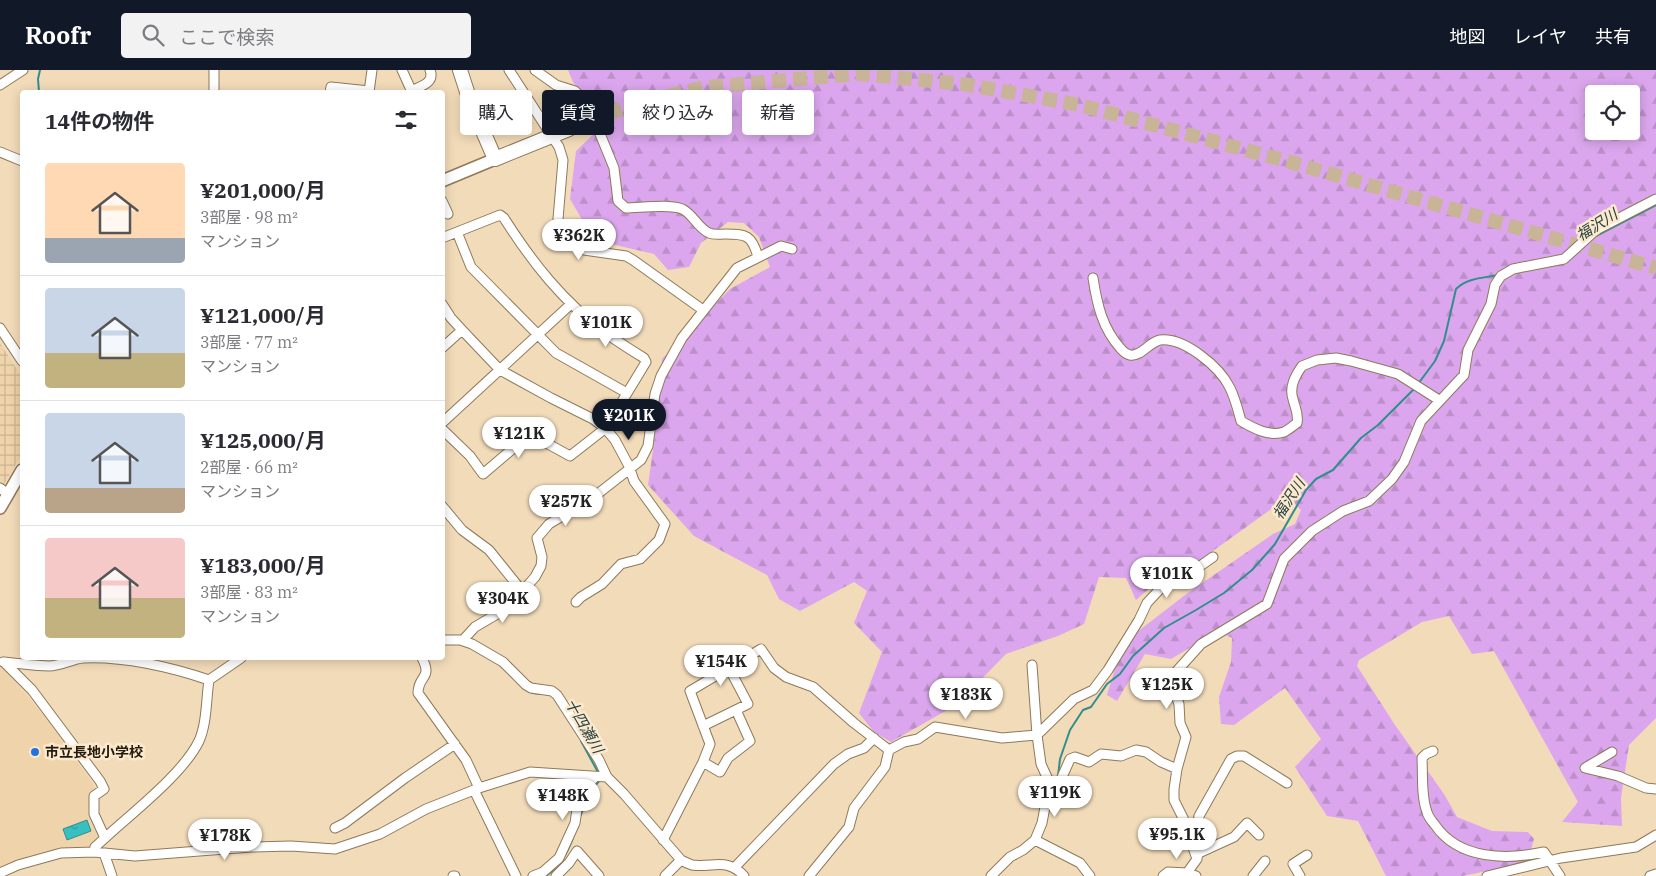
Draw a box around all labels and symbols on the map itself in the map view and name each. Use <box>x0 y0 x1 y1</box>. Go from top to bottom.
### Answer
water label: 福沢川 <box>1573 204 1623 245</box>
pin: ¥362K <box>544 218 614 261</box>
pin: ¥101K <box>571 306 641 348</box>
pin: ¥201K <box>594 398 664 441</box>
pin: ¥121K <box>484 416 554 459</box>
water label: 福沢川 <box>1268 473 1310 523</box>
pin: ¥257K <box>531 484 601 527</box>
pin: ¥101K <box>1132 556 1202 599</box>
pin: ¥304K <box>468 582 538 624</box>
pin: ¥154K <box>686 644 756 687</box>
pin: ¥125K <box>1132 668 1202 710</box>
pin: ¥183K <box>931 678 1001 720</box>
water label: 十四瀬川 <box>561 695 609 758</box>
place label: 市立長地小学校 <box>45 743 143 761</box>
marker: 市立長地小学校 <box>29 746 41 758</box>
pin: ¥119K <box>1020 776 1090 818</box>
pin: ¥148K <box>528 778 598 821</box>
pin: ¥178K <box>190 818 260 861</box>
pin: ¥95.1K <box>1136 818 1218 860</box>

